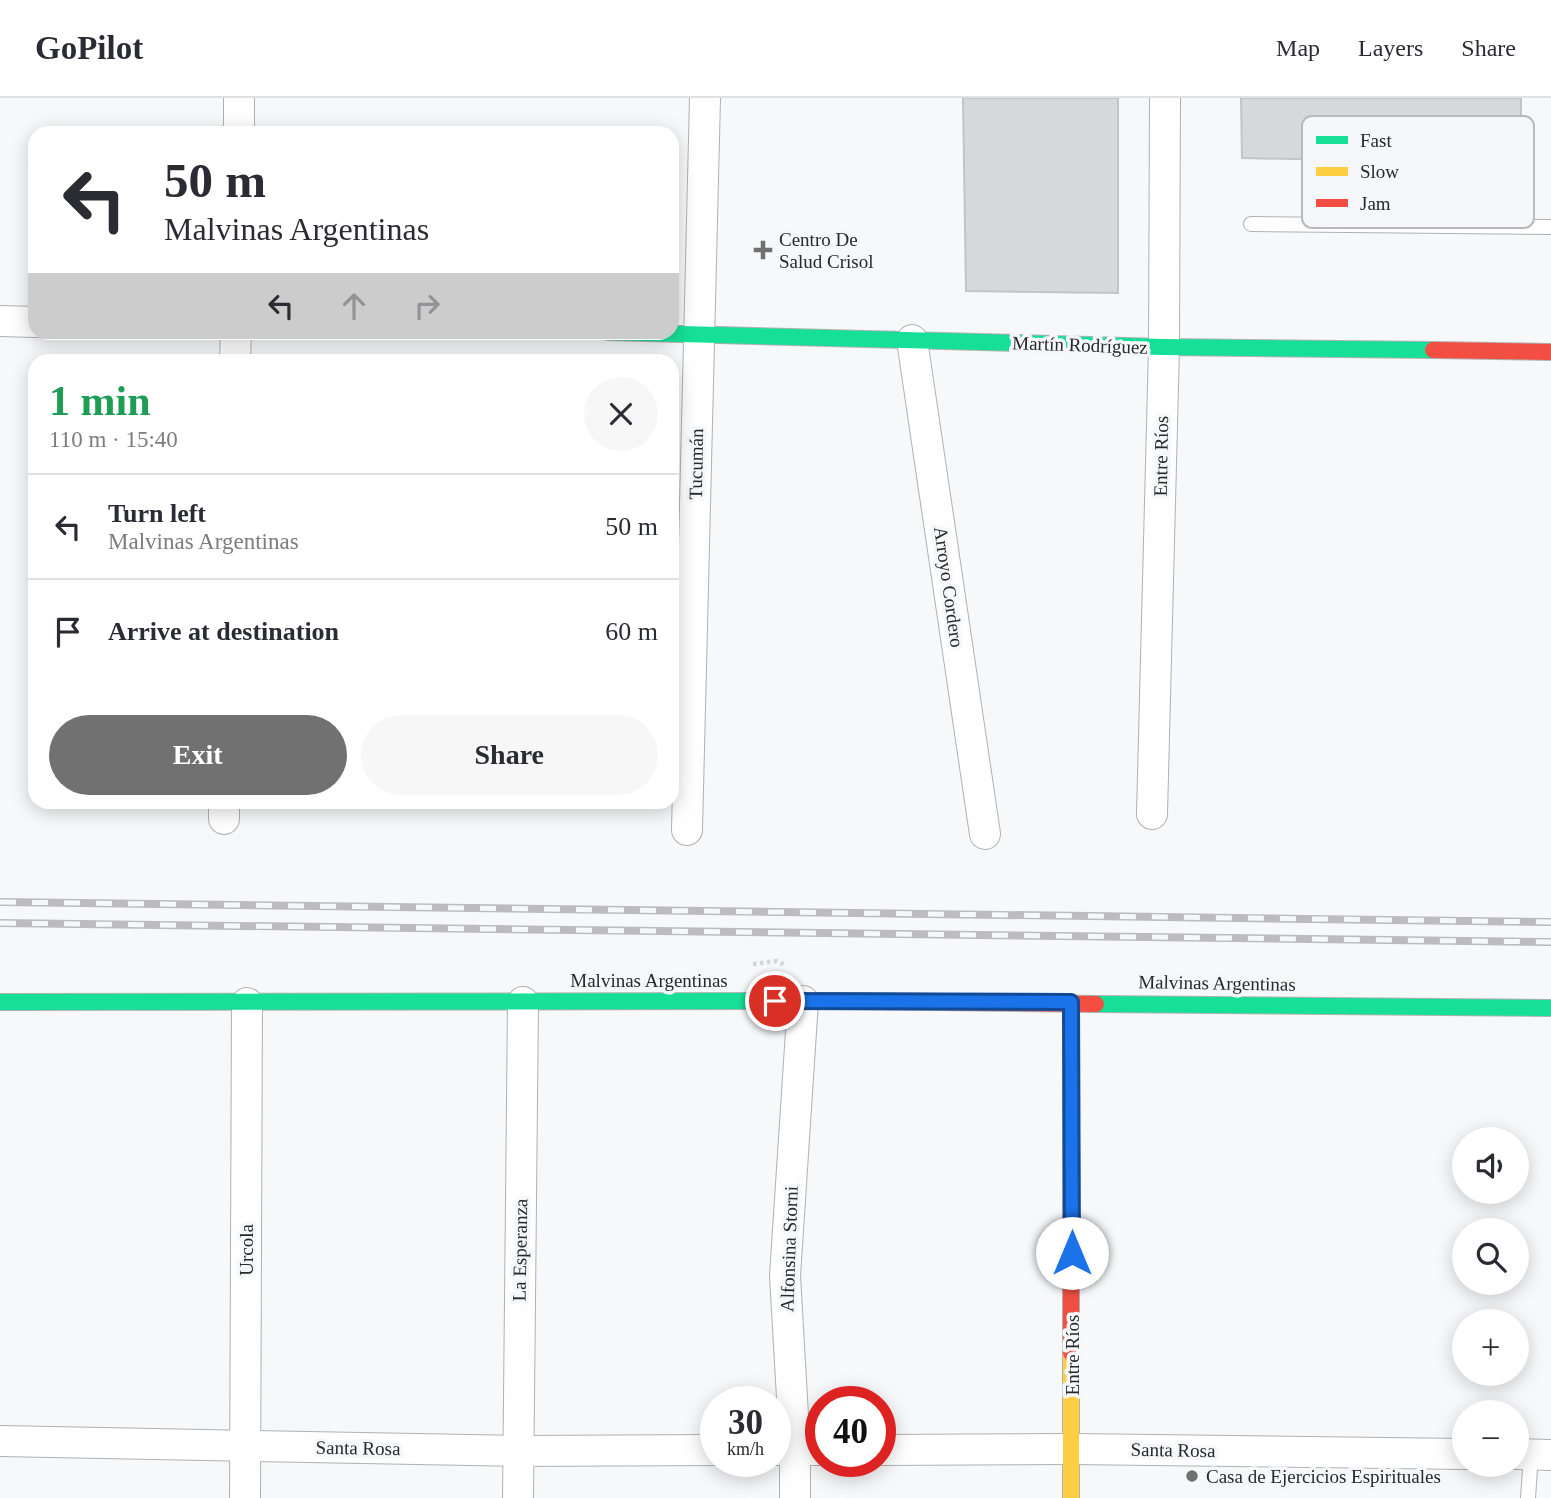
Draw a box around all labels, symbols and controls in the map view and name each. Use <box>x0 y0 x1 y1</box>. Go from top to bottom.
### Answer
text: GoPilot <box>35 30 143 66</box>
text: Map <box>1276 35 1320 61</box>
text: Layers <box>1358 35 1423 61</box>
text: Share <box>1461 35 1516 61</box>
legend <box>1302 116 1534 228</box>
text: Fast <box>1360 130 1392 151</box>
text: 50 m <box>164 153 266 208</box>
icon: left <box>49 154 140 245</box>
text: Slow <box>1360 161 1399 182</box>
text: Jam <box>1360 193 1391 214</box>
text: Malvinas Argentinas <box>164 211 429 247</box>
place label: Centro De Salud Crisol <box>779 229 873 272</box>
marker: Centro De Salud Crisol <box>753 240 773 260</box>
icon: left <box>262 287 300 325</box>
icon: ahead <box>335 287 373 325</box>
icon: right <box>408 287 446 325</box>
street label: Martín Rodríguez <box>1012 332 1148 358</box>
button: close <box>584 377 658 451</box>
text: 1 min <box>49 378 151 424</box>
street label: Entre Ríos <box>1150 415 1172 497</box>
text: 110 m · 15:40 <box>49 427 178 452</box>
street label: Tucumán <box>685 428 707 500</box>
text: Turn left <box>108 499 206 528</box>
icon: left <box>49 508 87 546</box>
text: 50 m <box>605 512 658 541</box>
street label: Arroyo Cordero <box>930 525 968 649</box>
text: Malvinas Argentinas <box>108 529 299 554</box>
icon: arrive <box>49 613 87 651</box>
text: Arrive at destination <box>108 617 339 646</box>
text: 60 m <box>605 617 658 646</box>
button: Exit <box>49 715 347 795</box>
button: Share <box>361 715 658 795</box>
street label: Malvinas Argentinas <box>570 970 728 991</box>
pin <box>745 971 805 1031</box>
street label: Malvinas Argentinas <box>1138 971 1296 995</box>
icon: arrive <box>756 982 794 1020</box>
map controls <box>1452 1127 1529 1477</box>
button: sound <box>1452 1127 1529 1204</box>
street label: Alfonsina Storni <box>776 1186 802 1312</box>
street label: La Esperanza <box>509 1198 531 1302</box>
position arrow <box>1035 1216 1109 1290</box>
button: search <box>1452 1218 1529 1295</box>
street label: Urcola <box>236 1224 257 1276</box>
button: + <box>1452 1309 1529 1386</box>
street label: Entre Ríos <box>1062 1315 1083 1395</box>
speed limit sign: 40 <box>805 1386 896 1477</box>
button: − <box>1452 1400 1529 1477</box>
text: 30 <box>728 1403 763 1442</box>
street label: Santa Rosa <box>315 1437 401 1459</box>
text: km/h <box>727 1439 764 1459</box>
street label: Santa Rosa <box>1130 1439 1216 1461</box>
place label: Casa de Ejercicios Espirituales <box>1206 1466 1441 1487</box>
marker: Casa de Ejercicios Espirituales <box>1184 1468 1200 1484</box>

